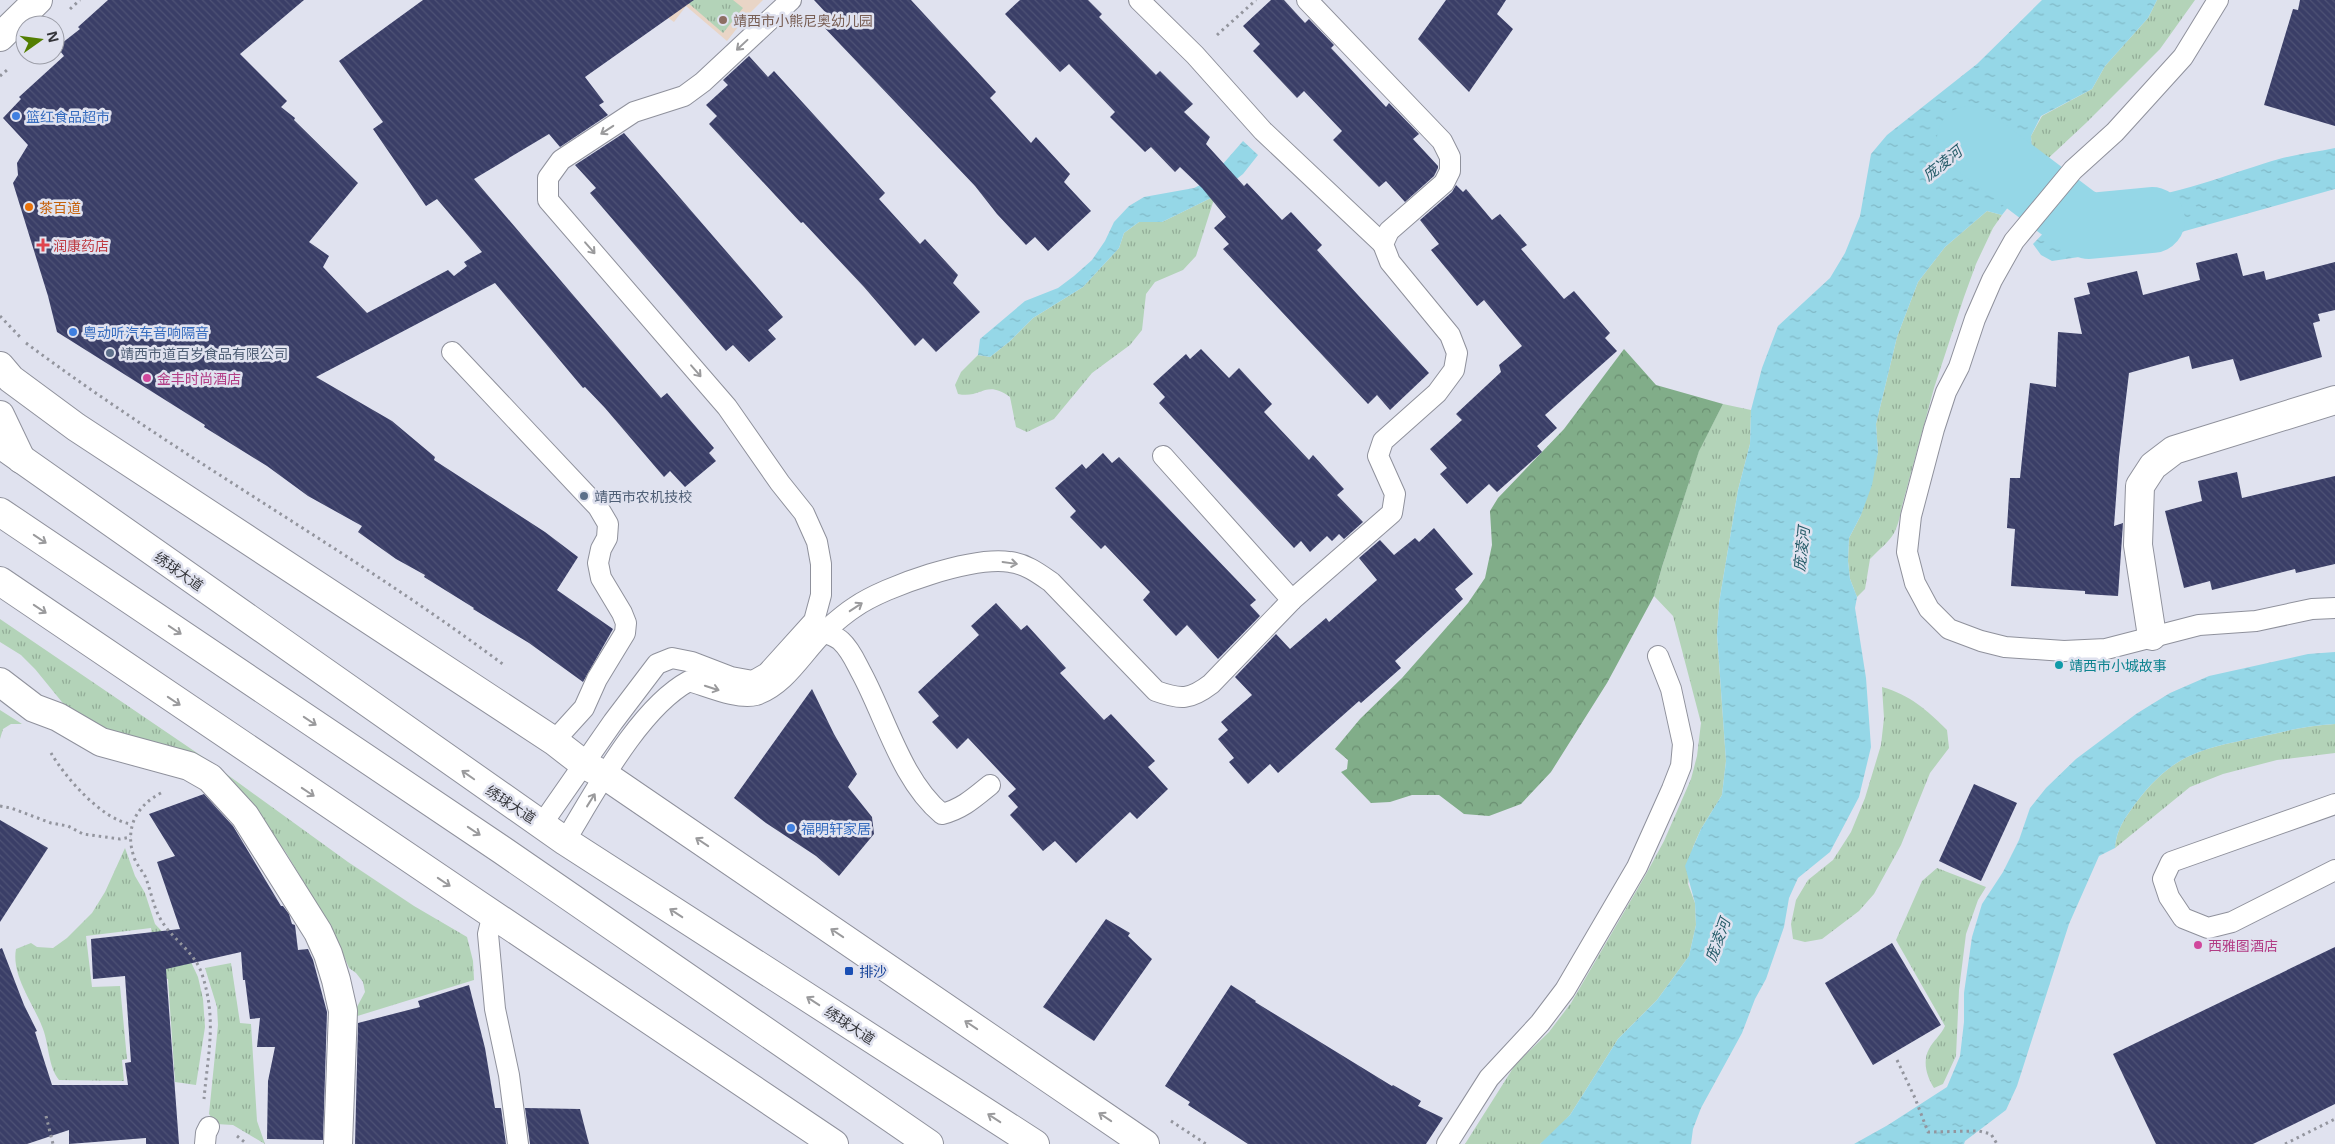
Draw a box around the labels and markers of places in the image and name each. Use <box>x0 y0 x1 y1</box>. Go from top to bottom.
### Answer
place label: 靖西市小熊尼奥幼儿园 <box>733 11 873 30</box>
marker: 靖西市小熊尼奥幼儿园 <box>717 14 729 26</box>
place label: 篮红食品超市 <box>26 107 110 126</box>
marker: 篮红食品超市 <box>10 110 22 122</box>
place label: 茶百道 <box>39 198 81 217</box>
marker: 茶百道 <box>23 201 35 213</box>
place label: 润康药店 <box>53 236 109 255</box>
marker: 润康药店 <box>37 239 49 251</box>
place label: 粤动听汽车音响隔音 <box>83 323 209 342</box>
marker: 粤动听汽车音响隔音 <box>67 326 79 338</box>
place label: 靖西市道百岁食品有限公司 <box>120 344 288 363</box>
marker: 靖西市道百岁食品有限公司 <box>104 347 116 359</box>
place label: 金丰时尚酒店 <box>157 369 241 388</box>
marker: 金丰时尚酒店 <box>141 372 153 384</box>
place label: 靖西市农机技校 <box>594 487 692 506</box>
marker: 靖西市农机技校 <box>578 490 590 502</box>
place label: 靖西市小城故事 <box>2069 656 2167 675</box>
marker: 靖西市小城故事 <box>2053 659 2065 671</box>
place label: 福明轩家居 <box>801 819 871 838</box>
marker: 福明轩家居 <box>785 822 797 834</box>
place label: 西雅图酒店 <box>2208 936 2278 955</box>
marker: 西雅图酒店 <box>2192 939 2204 951</box>
place label: 排沙 <box>859 962 887 981</box>
marker: 排沙 <box>843 965 855 977</box>

